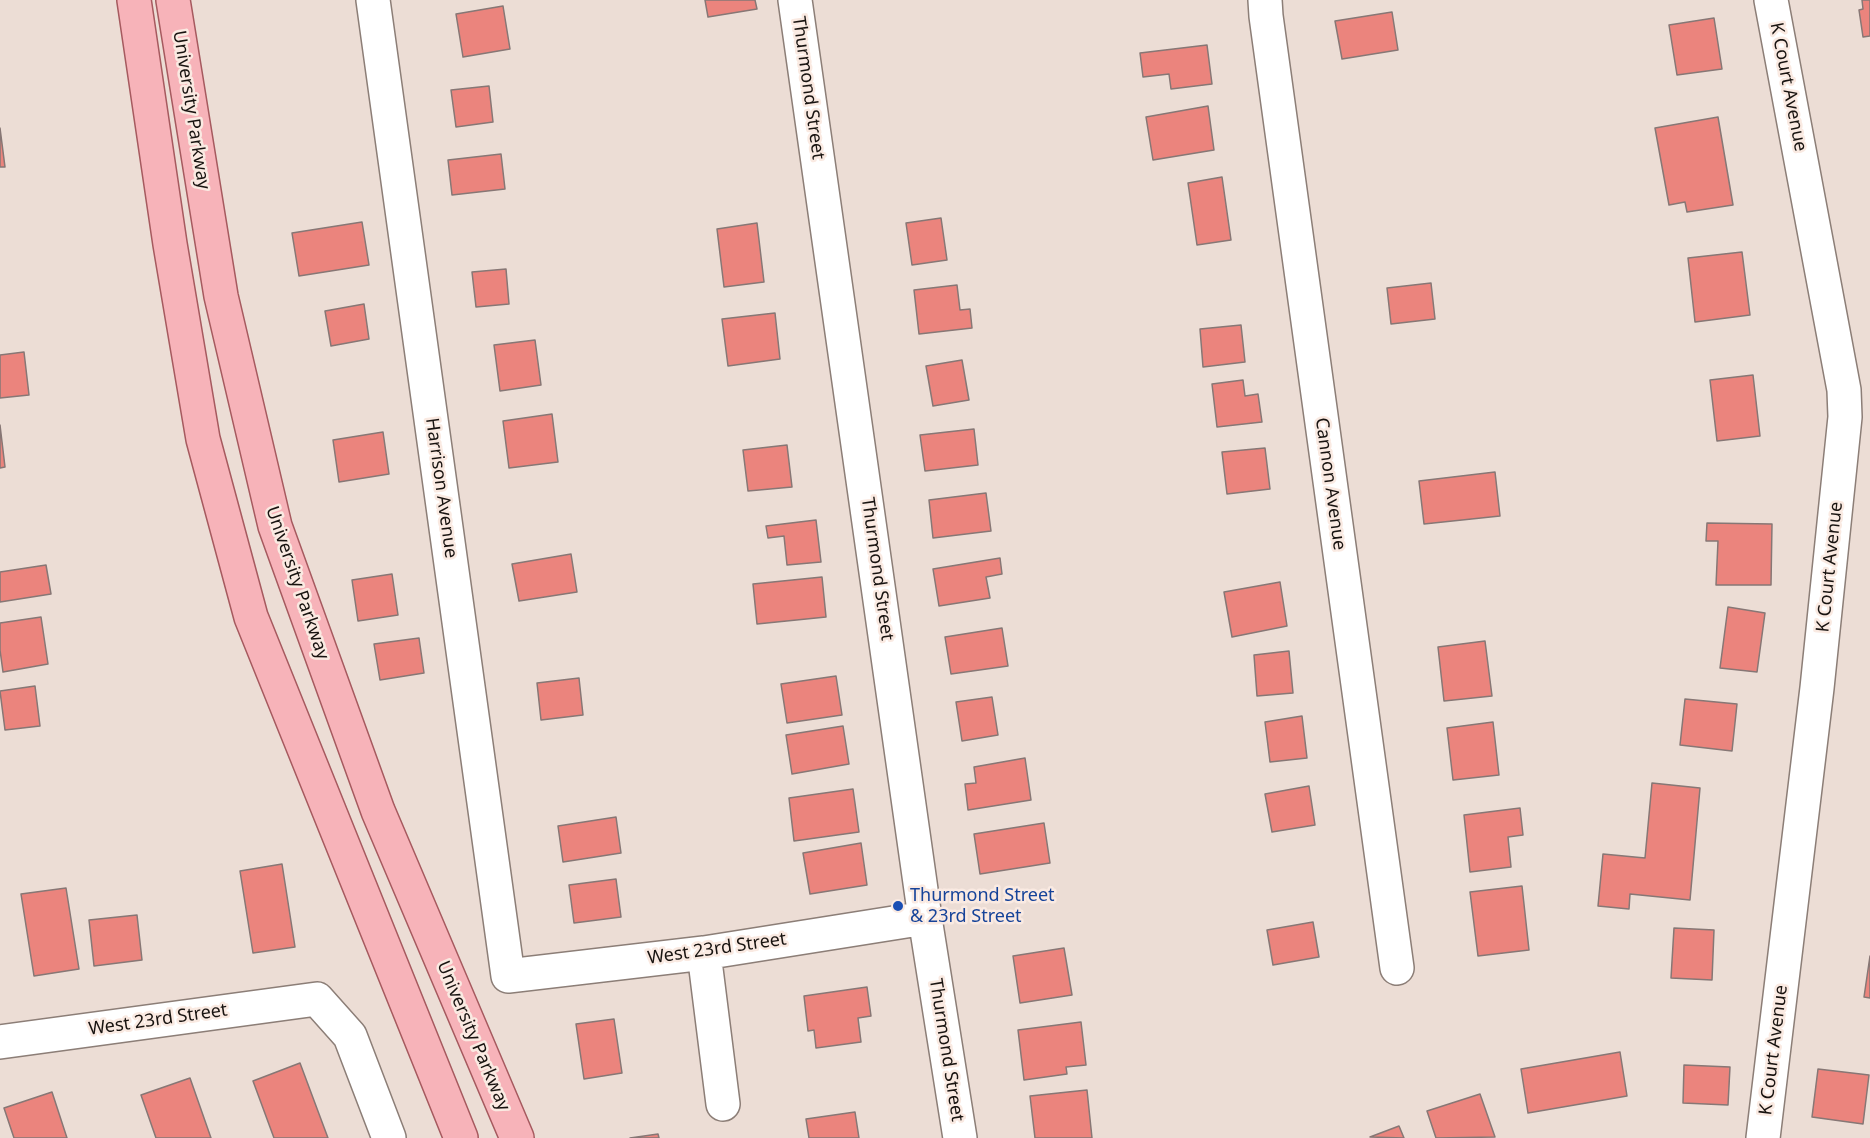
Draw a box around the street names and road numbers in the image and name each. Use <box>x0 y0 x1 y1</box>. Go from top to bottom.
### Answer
street label: Thurmond Street <box>787 15 829 161</box>
street label: K Court Avenue <box>1765 21 1811 153</box>
street label: University Parkway <box>168 29 214 191</box>
street label: Harrison Avenue <box>420 416 462 560</box>
street label: Cannon Avenue <box>1310 416 1350 552</box>
street label: Thurmond Street <box>856 496 898 642</box>
street label: K Court Avenue <box>1812 501 1848 633</box>
street label: University Parkway <box>261 503 333 663</box>
street label: West 23rd Street <box>646 929 788 969</box>
street label: University Parkway <box>432 958 514 1114</box>
street label: Thurmond Street <box>924 977 968 1123</box>
street label: K Court Avenue <box>1755 984 1793 1116</box>
street label: West 23rd Street <box>87 1000 229 1040</box>

